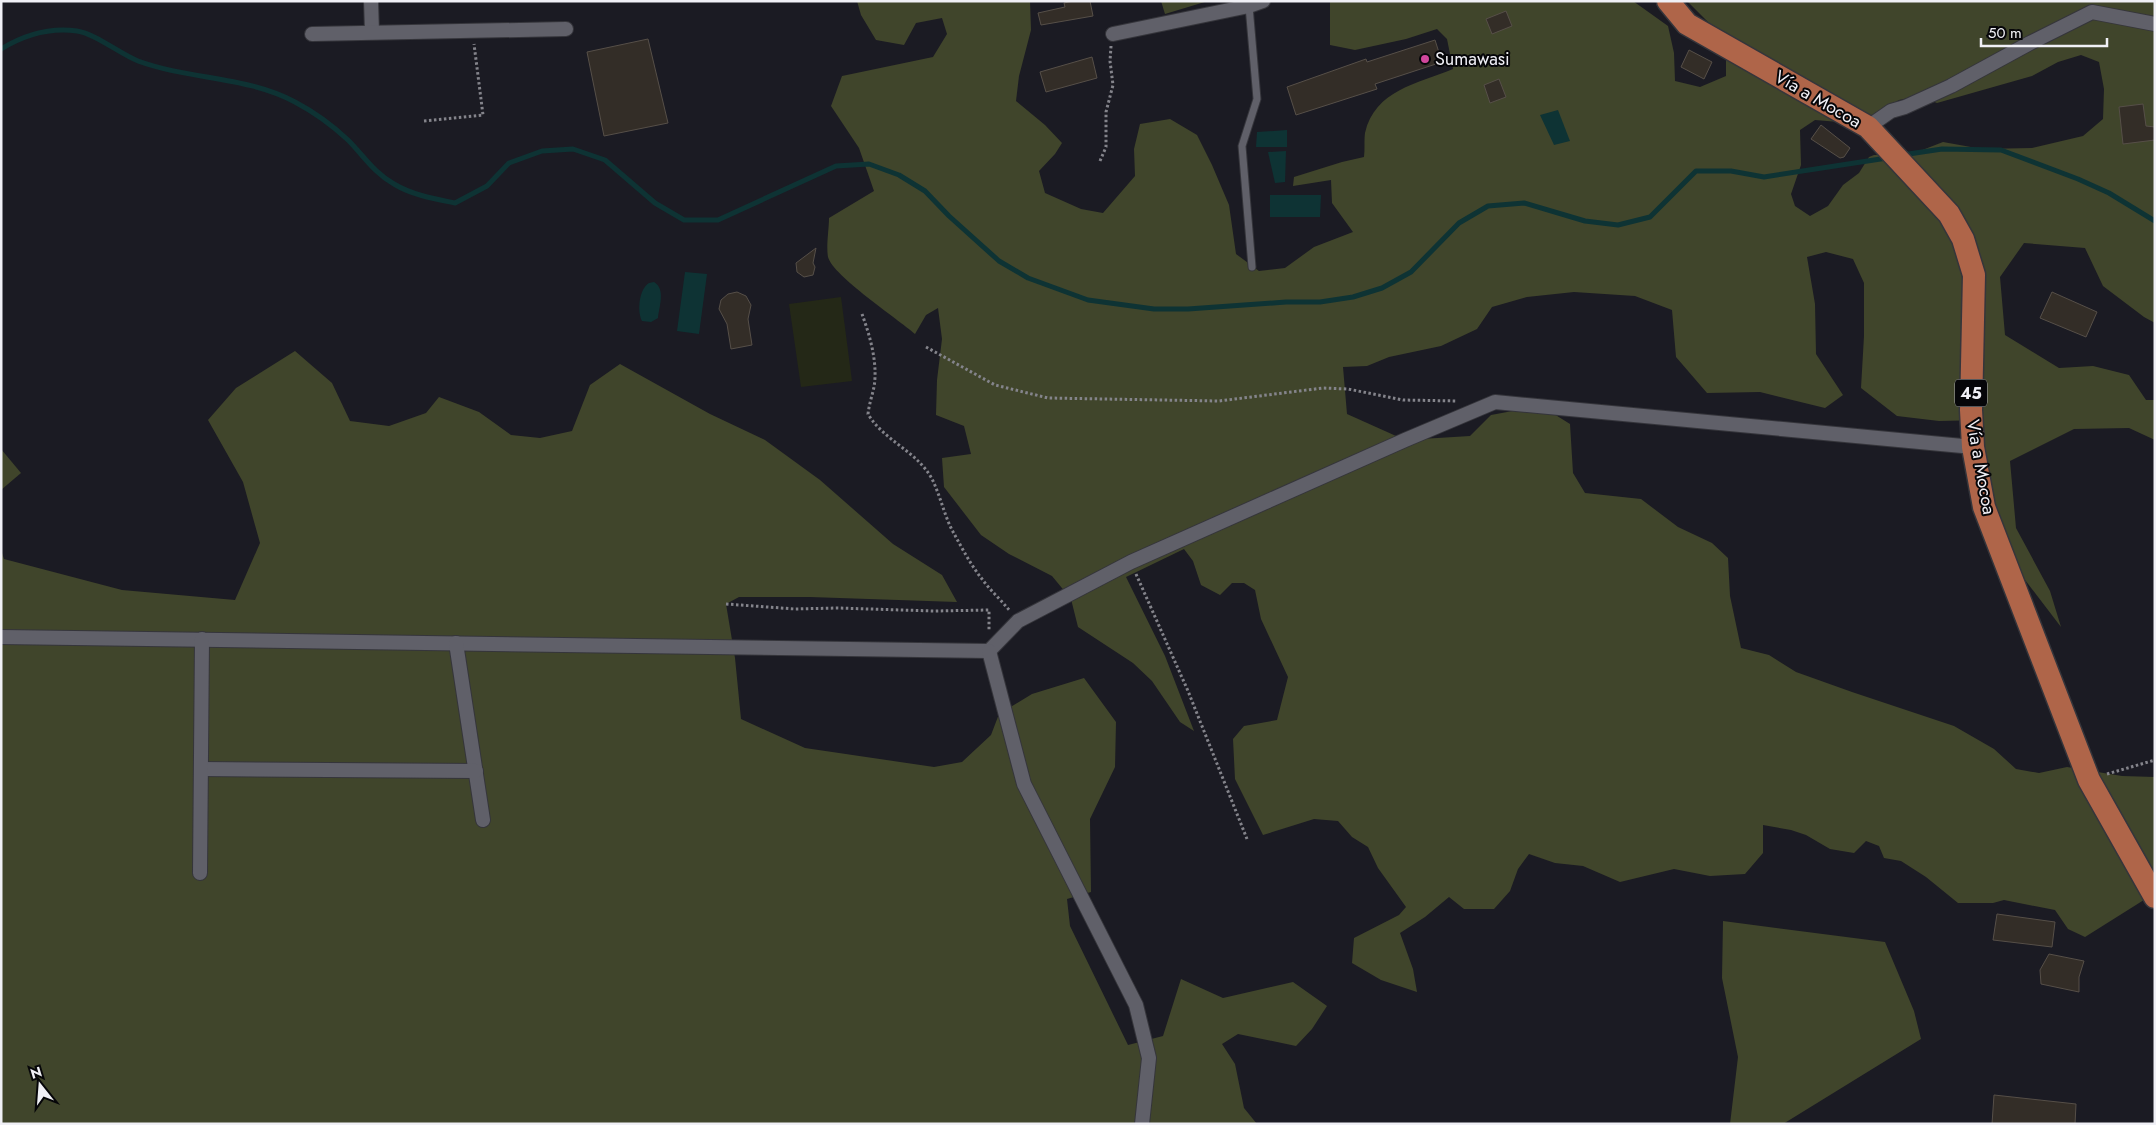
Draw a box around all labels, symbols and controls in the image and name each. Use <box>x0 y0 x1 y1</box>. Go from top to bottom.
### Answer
scale bar <box>1981 15 2107 47</box>
text: 50 m <box>1988 22 2022 44</box>
place label: Sumawasi <box>1435 46 1510 72</box>
marker: Sumawasi <box>1419 53 1431 65</box>
street label: Vía a Mocoa <box>1770 64 1866 134</box>
road number: 45 <box>1955 379 1987 406</box>
street label: Vía a Mocoa <box>1960 417 2002 517</box>
north arrow <box>15 1060 65 1110</box>
text: N <box>28 1061 44 1084</box>

